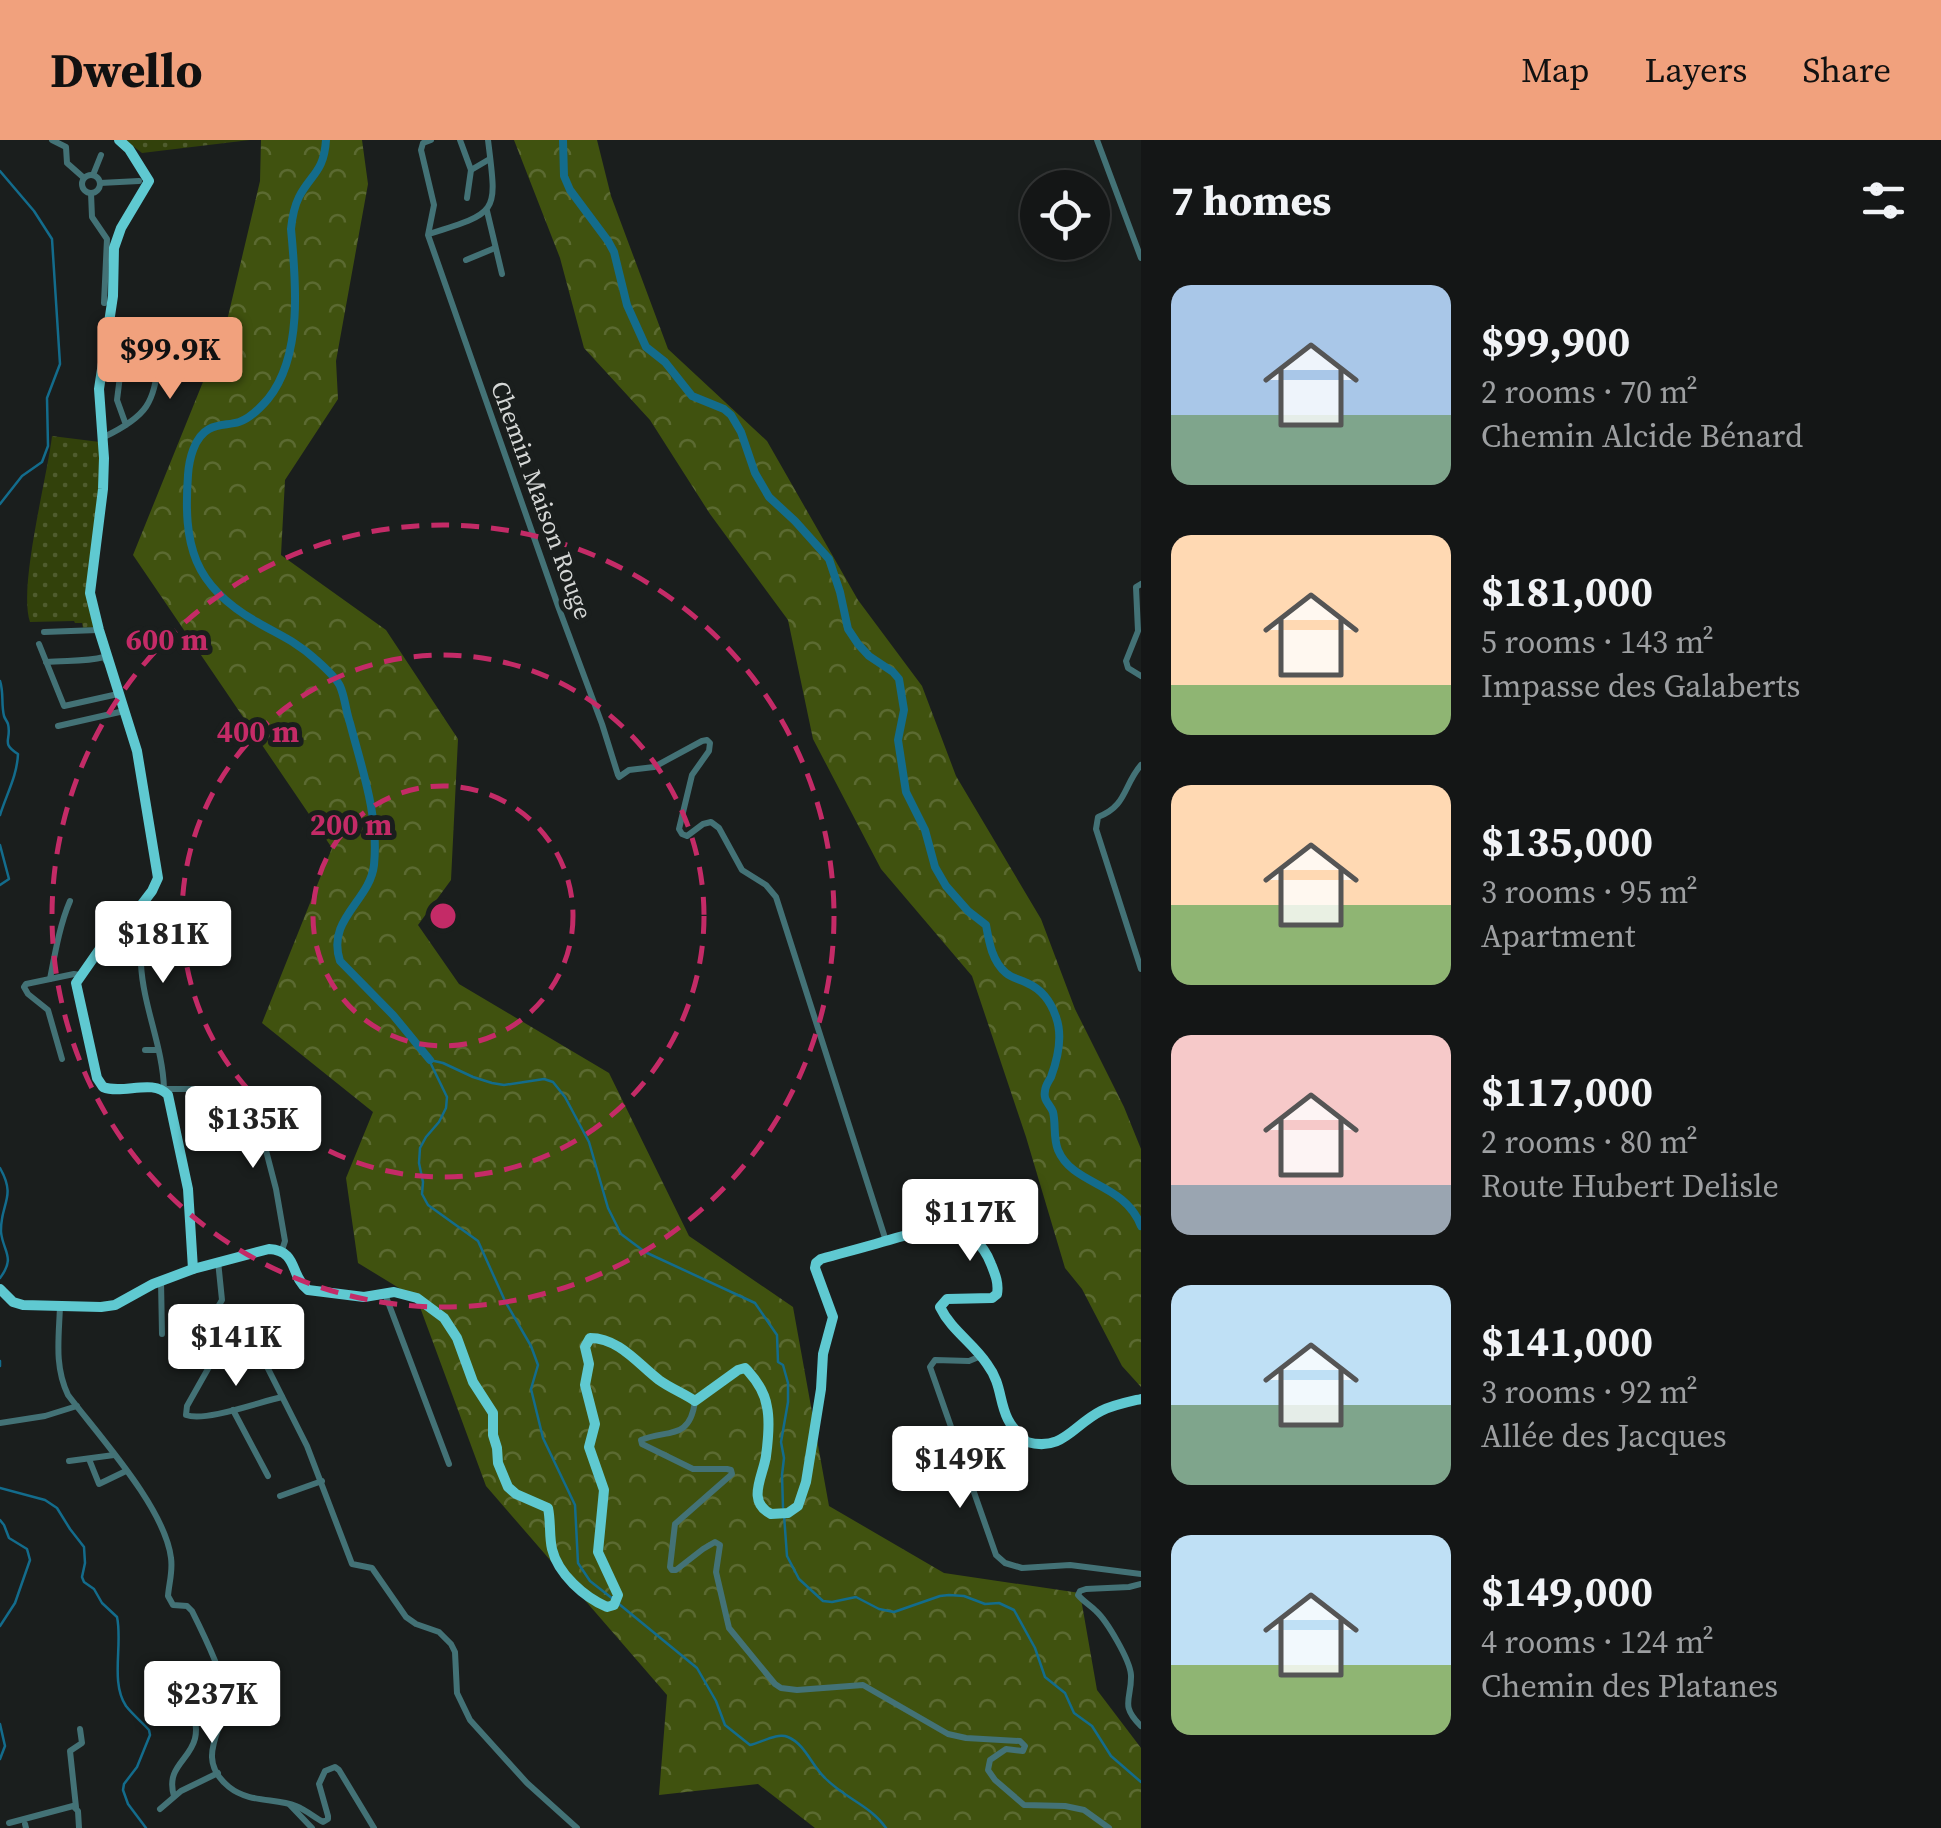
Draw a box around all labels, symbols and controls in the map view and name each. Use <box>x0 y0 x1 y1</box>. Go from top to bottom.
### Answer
text: Dwello <box>50 37 203 103</box>
text: Map <box>1521 46 1589 94</box>
text: Layers <box>1644 46 1747 94</box>
text: Share <box>1802 46 1891 94</box>
map controls <box>1020 170 1110 260</box>
button: locate <box>1020 170 1110 260</box>
text: 7 homes <box>1171 171 1331 229</box>
icon: filters <box>1856 173 1911 228</box>
text: $99,900 <box>1481 312 1630 370</box>
pin: $99.9K <box>89 317 251 402</box>
icon: home <box>1251 325 1371 445</box>
text: $99.9K <box>119 327 221 371</box>
text: 2 rooms · 70 m² <box>1481 370 1698 414</box>
street label: Chemin Maison Rouge <box>483 376 601 624</box>
text: Chemin Alcide Bénard <box>1481 414 1803 458</box>
text: $181,000 <box>1481 562 1653 620</box>
icon: home <box>1251 575 1371 695</box>
text: 600 m <box>126 619 208 660</box>
text: 5 rooms · 143 m² <box>1481 620 1714 664</box>
text: Impasse des Galaberts <box>1481 664 1800 708</box>
text: 400 m <box>217 711 299 752</box>
text: 200 m <box>310 804 392 845</box>
text: $135,000 <box>1481 812 1653 870</box>
icon: home <box>1251 825 1371 945</box>
text: 3 rooms · 95 m² <box>1481 870 1698 914</box>
centre of rings <box>425 898 461 934</box>
pin: $181K <box>93 901 233 986</box>
text: $181K <box>117 911 209 955</box>
text: Apartment <box>1481 914 1635 958</box>
text: $117,000 <box>1481 1062 1653 1120</box>
icon: home <box>1251 1075 1371 1195</box>
pin: $135K <box>183 1086 323 1171</box>
text: $135K <box>207 1096 299 1140</box>
text: 2 rooms · 80 m² <box>1481 1120 1698 1164</box>
text: Route Hubert Delisle <box>1481 1164 1779 1208</box>
pin: $117K <box>900 1179 1040 1264</box>
text: $117K <box>924 1189 1016 1233</box>
pin: $141K <box>166 1304 306 1389</box>
text: $141,000 <box>1481 1312 1653 1370</box>
text: $141K <box>190 1314 282 1358</box>
icon: home <box>1251 1325 1371 1445</box>
text: 3 rooms · 92 m² <box>1481 1370 1698 1414</box>
text: Allée des Jacques <box>1481 1414 1727 1458</box>
pin: $149K <box>890 1426 1030 1511</box>
text: $149K <box>914 1436 1006 1480</box>
text: $149,000 <box>1481 1562 1653 1620</box>
icon: home <box>1251 1575 1371 1695</box>
text: 4 rooms · 124 m² <box>1481 1620 1714 1664</box>
pin: $237K <box>142 1661 282 1746</box>
text: Chemin des Platanes <box>1481 1664 1778 1708</box>
text: $237K <box>166 1671 258 1715</box>

